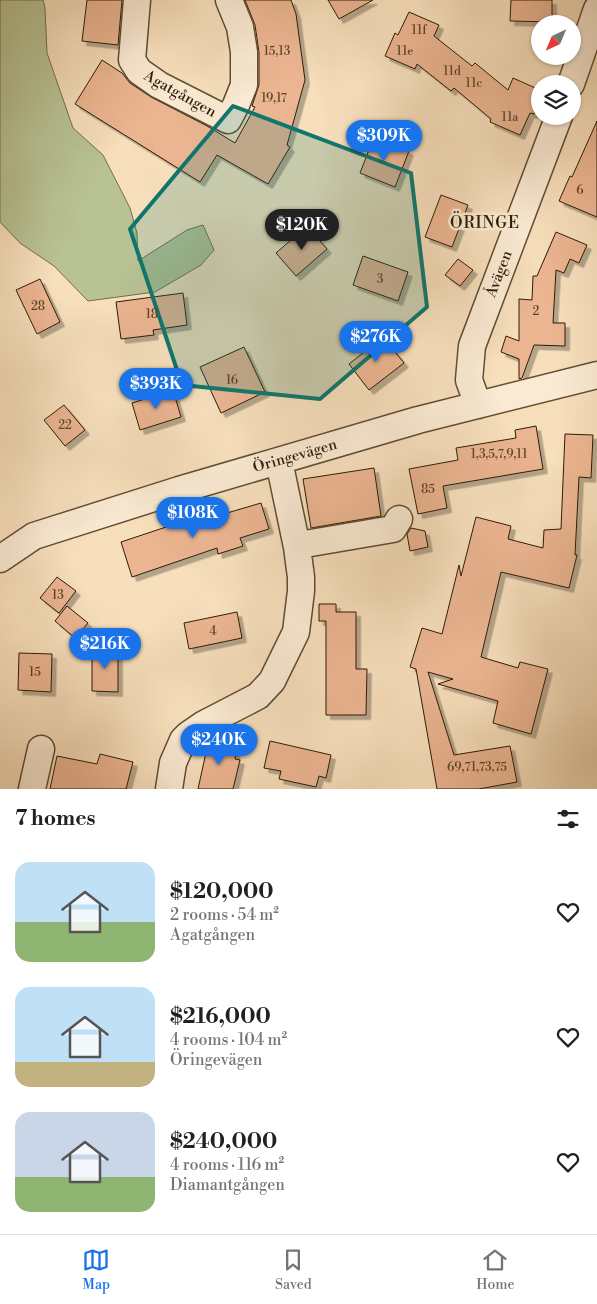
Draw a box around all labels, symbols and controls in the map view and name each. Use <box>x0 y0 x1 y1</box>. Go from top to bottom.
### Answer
north arrow <box>531 15 581 65</box>
map controls <box>531 15 581 125</box>
house number: 11f <box>411 23 427 38</box>
house number: 15,13 <box>264 44 291 59</box>
house number: 11e <box>397 44 413 59</box>
house number: 11d <box>443 64 461 79</box>
street label: Agatgången <box>140 66 220 122</box>
button: layers <box>531 75 581 125</box>
house number: 11c <box>466 76 482 91</box>
house number: 19,17 <box>261 91 287 106</box>
house number: 11a <box>502 110 519 125</box>
pin: $309K <box>349 120 419 162</box>
text: $309K <box>357 126 411 146</box>
house number: 6 <box>576 183 584 198</box>
pin: $120K <box>267 208 337 251</box>
district label: ÖRINGE <box>450 211 520 233</box>
text: $120K <box>276 215 328 235</box>
street label: Åvägen <box>480 247 517 301</box>
house number: 3 <box>377 272 384 287</box>
house number: 28 <box>31 299 45 314</box>
house number: 2 <box>533 304 540 319</box>
house number: 18 <box>146 307 158 322</box>
pin: $276K <box>341 320 411 363</box>
text: $276K <box>350 327 402 347</box>
pin: $393K <box>121 368 191 410</box>
house number: 16 <box>226 373 238 388</box>
text: $393K <box>130 374 182 394</box>
house number: 22 <box>58 418 72 433</box>
street label: Öringevägen <box>250 434 339 477</box>
house number: 1,3,5,7,9,11 <box>471 447 528 462</box>
house number: 85 <box>421 482 435 497</box>
pin: $108K <box>158 496 228 539</box>
text: $108K <box>167 503 219 523</box>
house number: 13 <box>52 588 64 603</box>
house number: 4 <box>209 624 217 639</box>
pin: $216K <box>70 628 140 670</box>
text: $216K <box>80 634 130 654</box>
house number: 15 <box>29 665 41 680</box>
pin: $240K <box>184 724 254 766</box>
text: $240K <box>192 730 246 750</box>
house number: 69,71,73,75 <box>447 760 507 775</box>
icon: filters <box>554 805 582 833</box>
text: 7 homes <box>15 806 96 832</box>
text: $120,000 <box>170 879 274 905</box>
icon: home <box>55 882 115 942</box>
icon: heart <box>554 898 582 926</box>
text: 2 rooms · 54 m² <box>170 905 279 925</box>
text: Agatgången <box>170 925 255 945</box>
text: $216,000 <box>170 1004 271 1030</box>
icon: home <box>55 1007 115 1067</box>
icon: heart <box>554 1023 582 1051</box>
text: 4 rooms · 104 m² <box>170 1030 287 1050</box>
text: Öringevägen <box>170 1050 262 1070</box>
text: $240,000 <box>170 1129 277 1155</box>
icon: home <box>55 1132 115 1192</box>
icon: heart <box>554 1148 582 1176</box>
text: 4 rooms · 116 m² <box>170 1155 284 1175</box>
text: Diamantgången <box>170 1175 285 1195</box>
tab: Map <box>82 1246 110 1294</box>
tab: Saved <box>275 1246 312 1294</box>
tab: Home <box>476 1246 515 1294</box>

